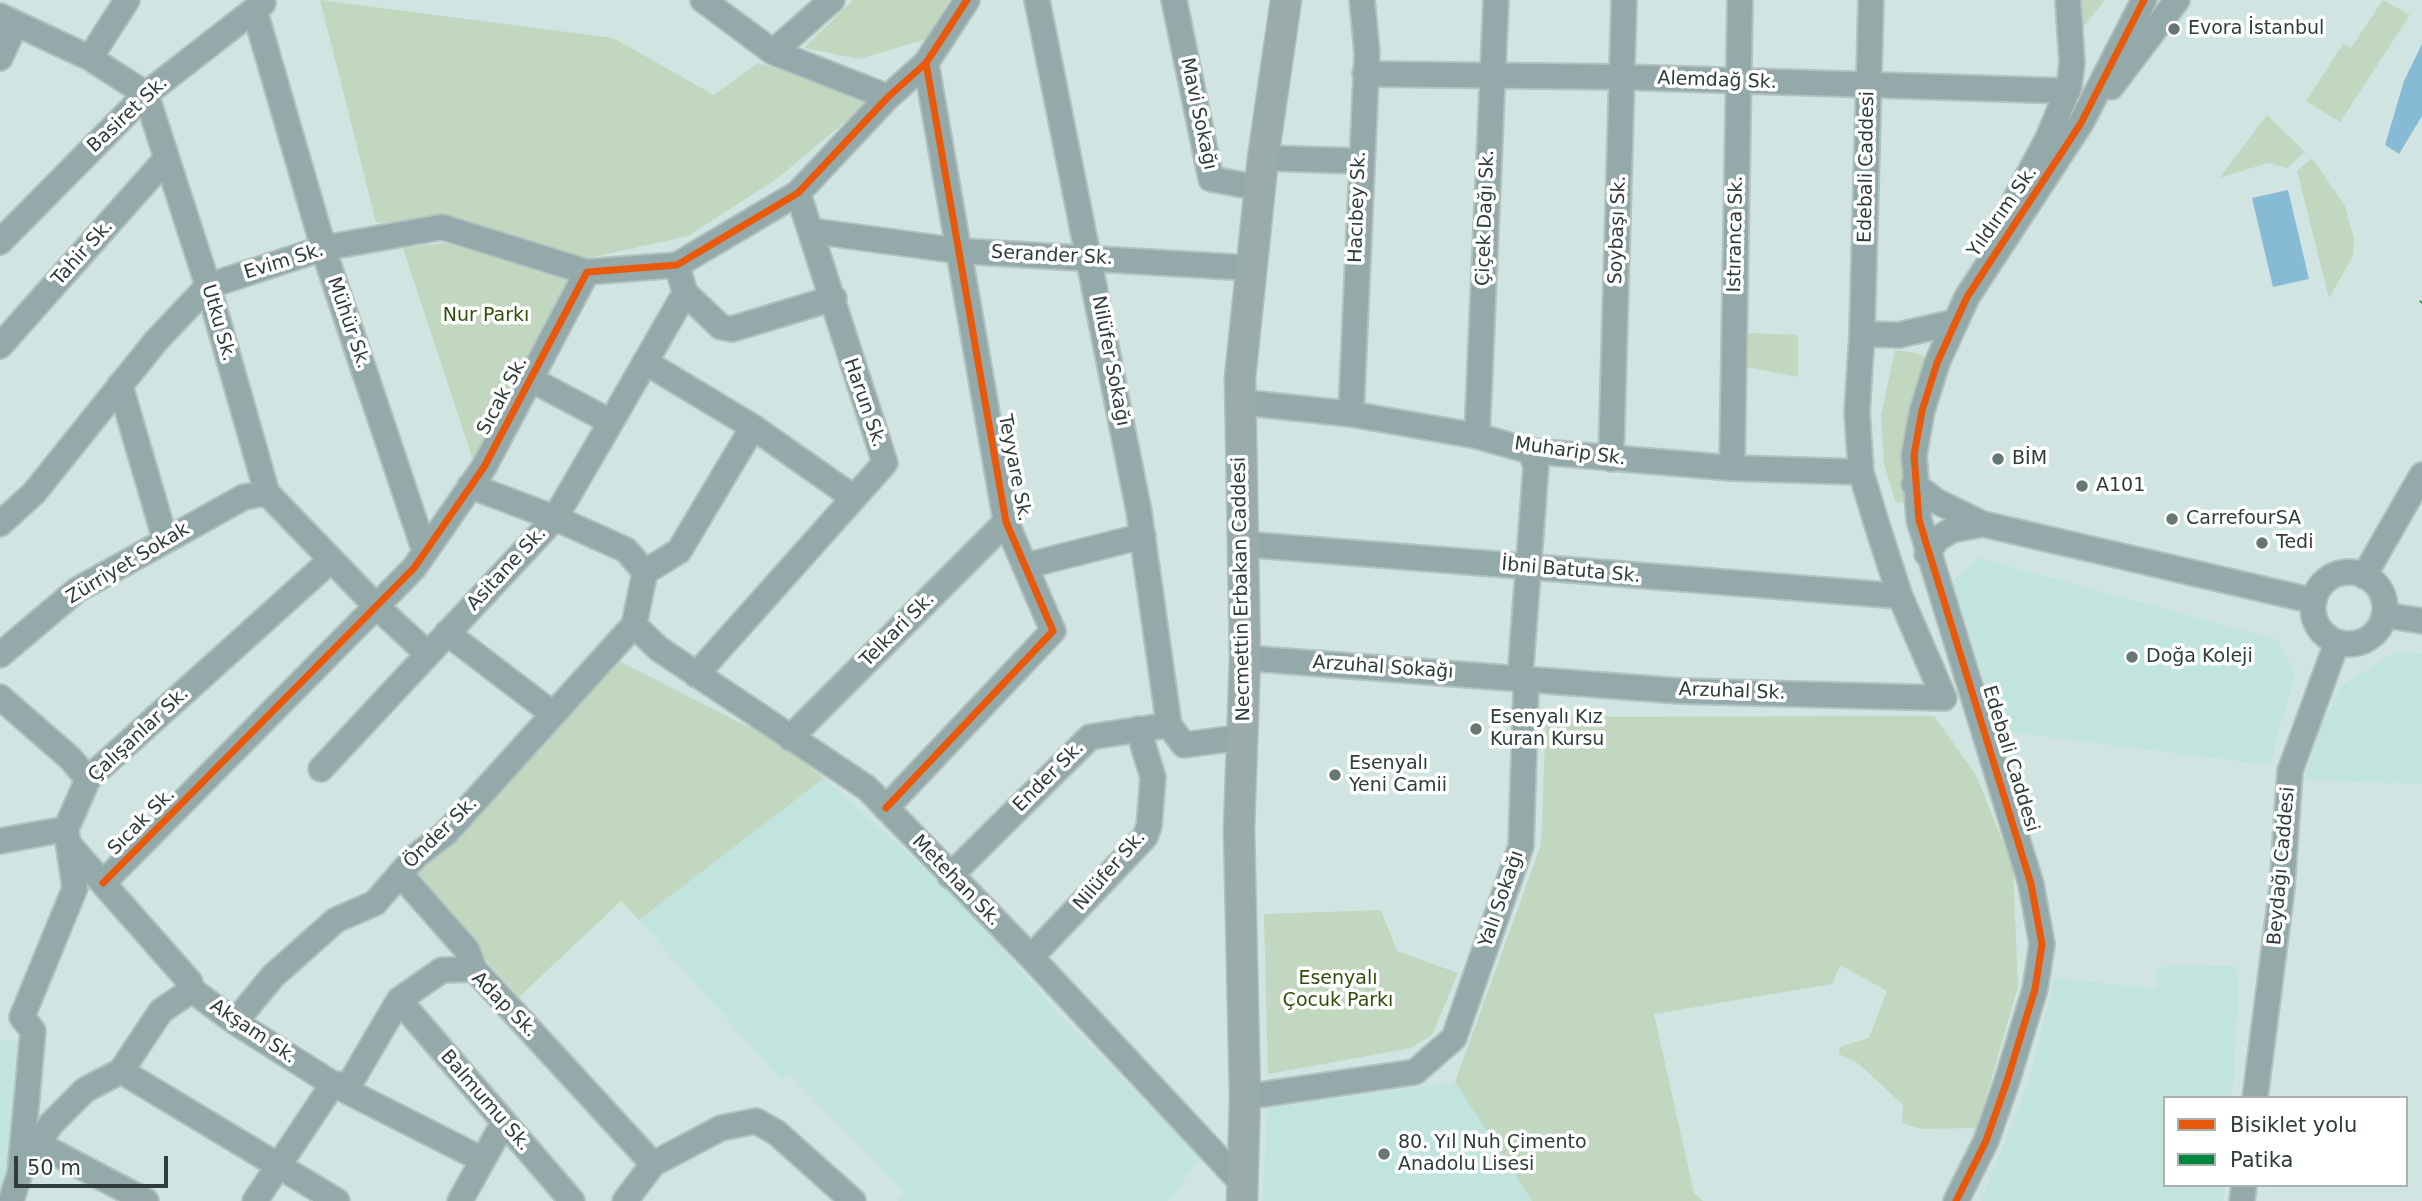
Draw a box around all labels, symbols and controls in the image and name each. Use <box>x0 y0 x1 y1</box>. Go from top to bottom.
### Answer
place label: Evora İstanbul <box>2188 18 2324 40</box>
marker: Evora İstanbul <box>2166 21 2182 37</box>
street label: Mavi Sokağı <box>1175 56 1221 172</box>
street label: Alemdağ Sk. <box>1657 68 1777 94</box>
street label: Basiret Sk. <box>83 72 173 158</box>
street label: Edebali Caddesi <box>1854 91 1880 243</box>
street label: Çiçek Dağı Sk. <box>1472 149 1500 287</box>
street label: Hacıbey Sk. <box>1345 151 1371 263</box>
street label: Yıldırım Sk. <box>1963 162 2043 262</box>
street label: Soybaşı Sk. <box>1605 175 1631 285</box>
street label: Istıranca Sk. <box>1724 175 1748 293</box>
street label: Tahir Sk. <box>48 216 118 290</box>
street label: Evim Sk. <box>241 239 327 285</box>
street label: Serander Sk. <box>991 241 1113 271</box>
street label: Mühür Sk. <box>322 274 374 372</box>
street label: Utku Sk. <box>196 282 240 364</box>
street label: Nilüfer Sokağı <box>1086 294 1134 428</box>
park label: Nur Parkı <box>443 305 529 327</box>
street label: Sıcak Sk. <box>473 353 533 439</box>
street label: Harun Sk. <box>838 355 890 451</box>
street label: Teyyare Sk. <box>992 413 1036 523</box>
street label: Muharip Sk. <box>1513 433 1627 471</box>
place label: BİM <box>2012 448 2047 470</box>
marker: BİM <box>1990 451 2006 467</box>
street label: Necmettin Erbakan Caddesi <box>1228 457 1256 721</box>
place label: A101 <box>2096 475 2145 497</box>
marker: A101 <box>2074 478 2090 494</box>
place label: CarrefourSA <box>2186 508 2301 530</box>
marker: CarrefourSA <box>2164 511 2180 527</box>
street label: Zürriyet Sokak <box>63 518 193 610</box>
street label: Asitane Sk. <box>462 522 552 616</box>
place label: Tedi <box>2276 532 2313 554</box>
marker: Tedi <box>2254 535 2270 551</box>
street label: İbni Batuta Sk. <box>1501 554 1641 588</box>
street label: Telkari Sk. <box>856 588 940 672</box>
place label: Doğa Koleji <box>2146 646 2253 668</box>
marker: Doğa Koleji <box>2124 649 2140 665</box>
street label: Arzuhal Sokağı <box>1312 652 1454 684</box>
street label: Arzuhal Sk. <box>1678 679 1786 705</box>
street label: Çalışanlar Sk. <box>84 683 194 787</box>
street label: Edebali Caddesi <box>1977 683 2043 835</box>
place label: Esenyalı Kız Kuran Kursu <box>1490 707 1604 751</box>
marker: Esenyalı Kız Kuran Kursu <box>1468 721 1484 737</box>
street label: Ender Sk. <box>1009 737 1089 817</box>
place label: Esenyalı Yeni Camii <box>1349 753 1447 797</box>
marker: Esenyalı Yeni Camii <box>1327 767 1343 783</box>
street label: Sıcak Sk. <box>104 784 180 860</box>
street label: Beydağı Caddesi <box>2264 786 2300 946</box>
street label: Önder Sk. <box>399 792 483 874</box>
street label: Nilüfer Sk. <box>1069 826 1151 916</box>
street label: Metehan Sk. <box>907 831 1005 931</box>
street label: Yalı Sokağı <box>1475 848 1529 950</box>
street label: Adap Sk. <box>466 967 542 1043</box>
park label: Esenyalı Çocuk Parkı <box>1283 968 1393 1012</box>
street label: Akşam Sk. <box>206 995 300 1069</box>
street label: Balmumu Sk. <box>435 1046 535 1156</box>
legend <box>2163 1096 2408 1187</box>
text: Bisiklet yolu <box>2230 1113 2357 1137</box>
place label: 80. Yıl Nuh Çimento Anadolu Lisesi <box>1398 1132 1587 1176</box>
scale bar <box>18 1142 172 1186</box>
marker: 80. Yıl Nuh Çimento Anadolu Lisesi <box>1376 1146 1392 1162</box>
text: Patika <box>2230 1148 2293 1172</box>
text: 50 m <box>27 1156 81 1180</box>

